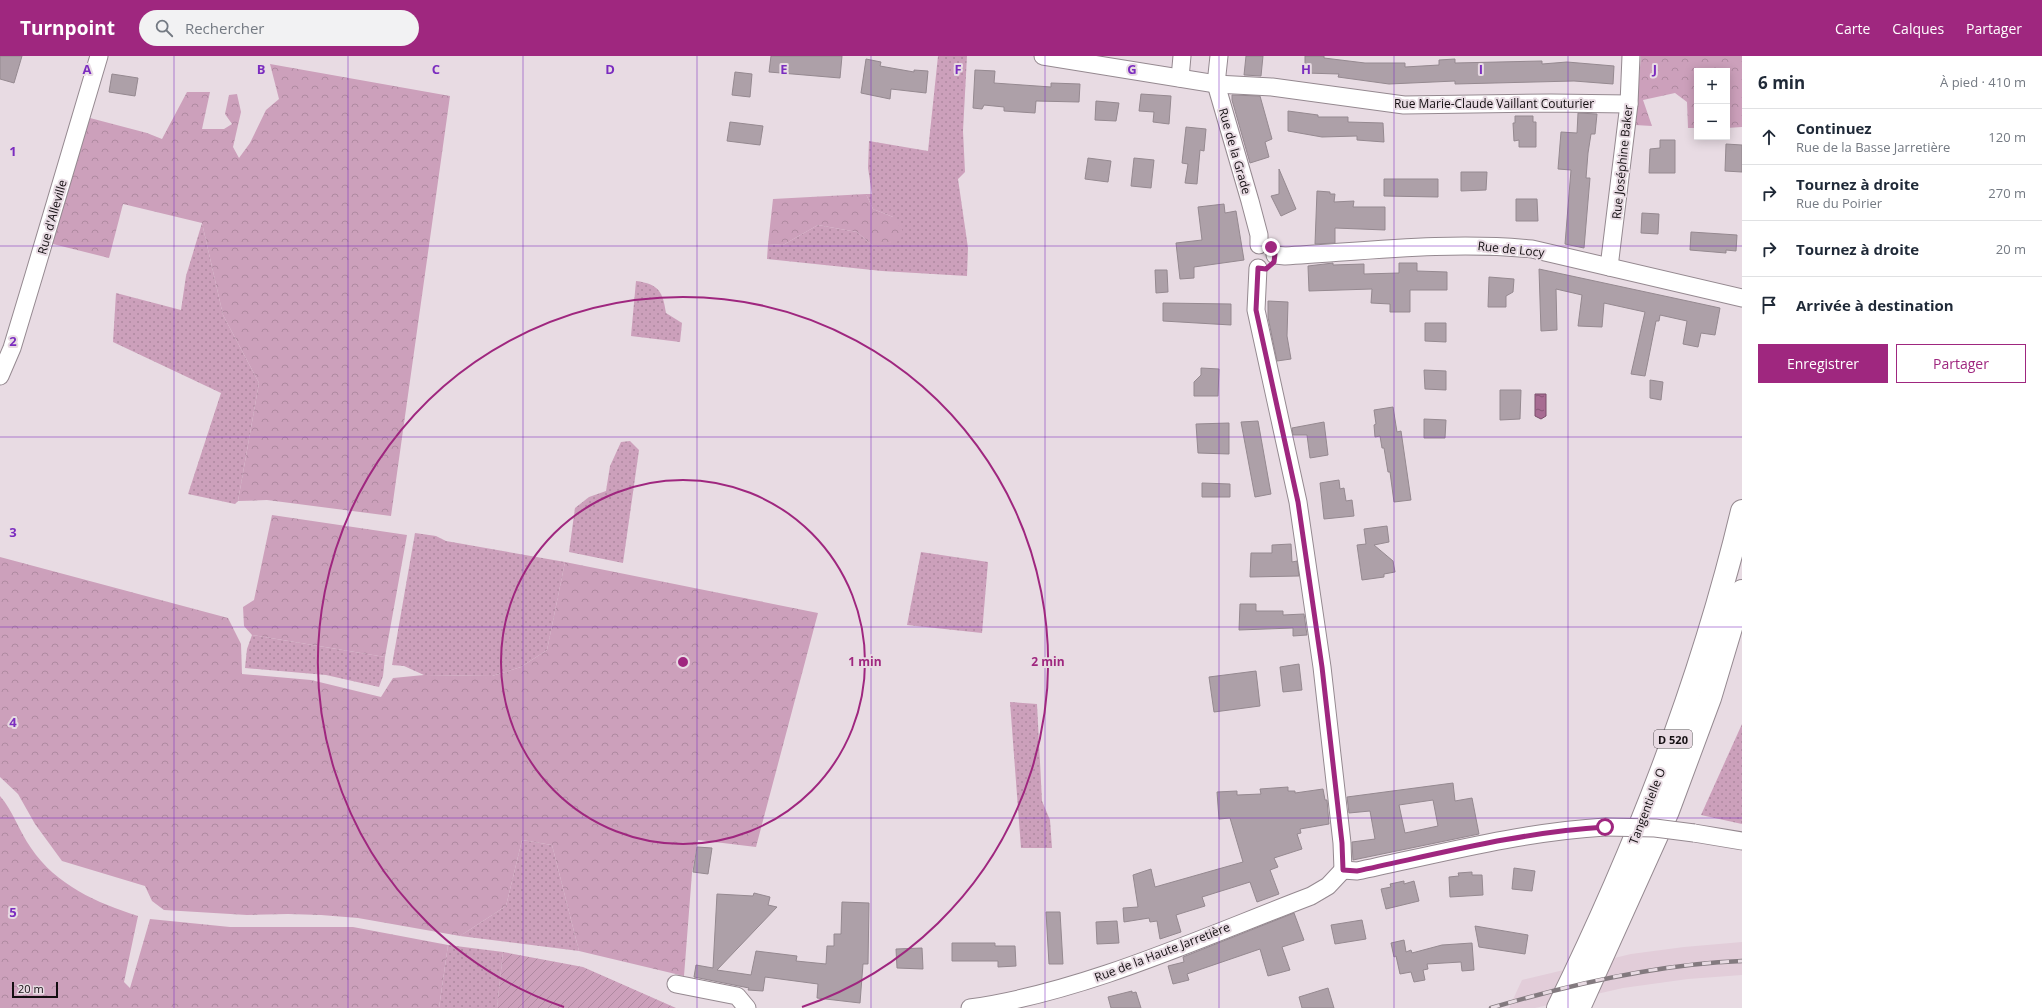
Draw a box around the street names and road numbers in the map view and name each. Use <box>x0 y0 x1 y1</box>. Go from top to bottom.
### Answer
street label: Rue Marie-Claude Vaillant Couturier <box>1394 95 1594 112</box>
street label: Rue Joséphine Baker <box>1608 104 1636 220</box>
street label: Rue de la Grade <box>1215 106 1256 196</box>
street label: Rue d'Alleville <box>33 178 71 256</box>
street label: Rue de Locy <box>1477 237 1546 261</box>
road number: D 520 <box>1654 730 1692 748</box>
street label: Tangentielle O <box>1625 765 1669 847</box>
street label: Rue de la Haute Jarretière <box>1092 918 1232 986</box>

